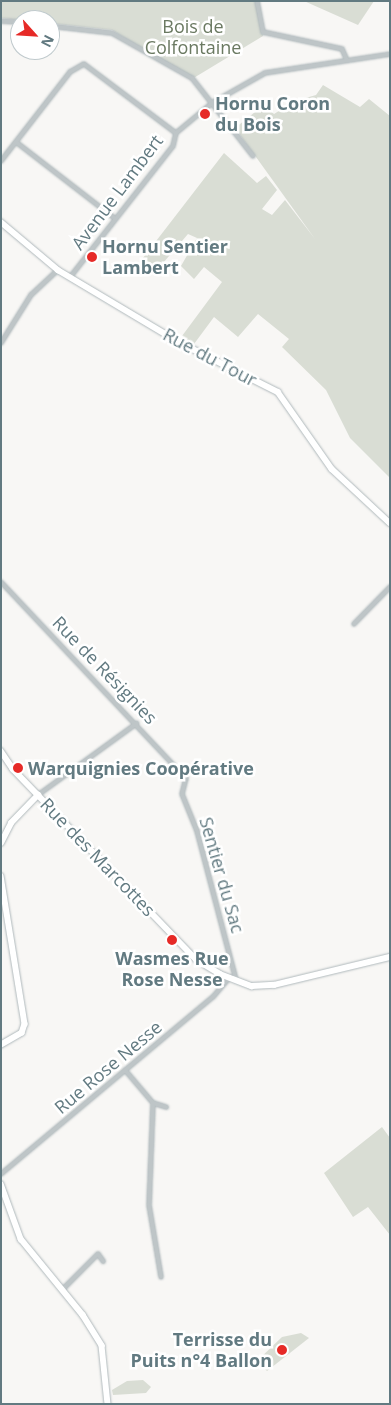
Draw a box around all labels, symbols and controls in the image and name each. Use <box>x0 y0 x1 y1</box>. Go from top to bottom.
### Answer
north arrow <box>10 10 60 60</box>
park label: Bois de Colfontaine <box>145 16 241 58</box>
text: N <box>37 32 59 51</box>
place label: Hornu Coron du Bois <box>215 93 330 136</box>
marker: Hornu Coron du Bois <box>199 108 211 120</box>
street label: Avenue Lambert <box>67 130 167 254</box>
place label: Hornu Sentier Lambert <box>102 236 228 278</box>
marker: Hornu Sentier Lambert <box>86 251 98 263</box>
street label: Rue du Tour <box>160 323 260 391</box>
street label: Rue de Résignies <box>48 612 162 728</box>
place label: Warquignies Coopérative <box>28 757 254 779</box>
marker: Warquignies Coopérative <box>12 762 24 774</box>
street label: Rue des Marcottes <box>36 793 160 921</box>
street label: Sentier du Sac <box>195 815 249 935</box>
marker: Wasmes Rue Rose Nesse <box>166 934 178 946</box>
place label: Wasmes Rue Rose Nesse <box>115 948 229 991</box>
street label: Rue Rose Nesse <box>50 1016 166 1118</box>
place label: Terrisse du Puits n°4 Ballon <box>131 1329 272 1372</box>
marker: Terrisse du Puits n°4 Ballon <box>276 1344 288 1356</box>

